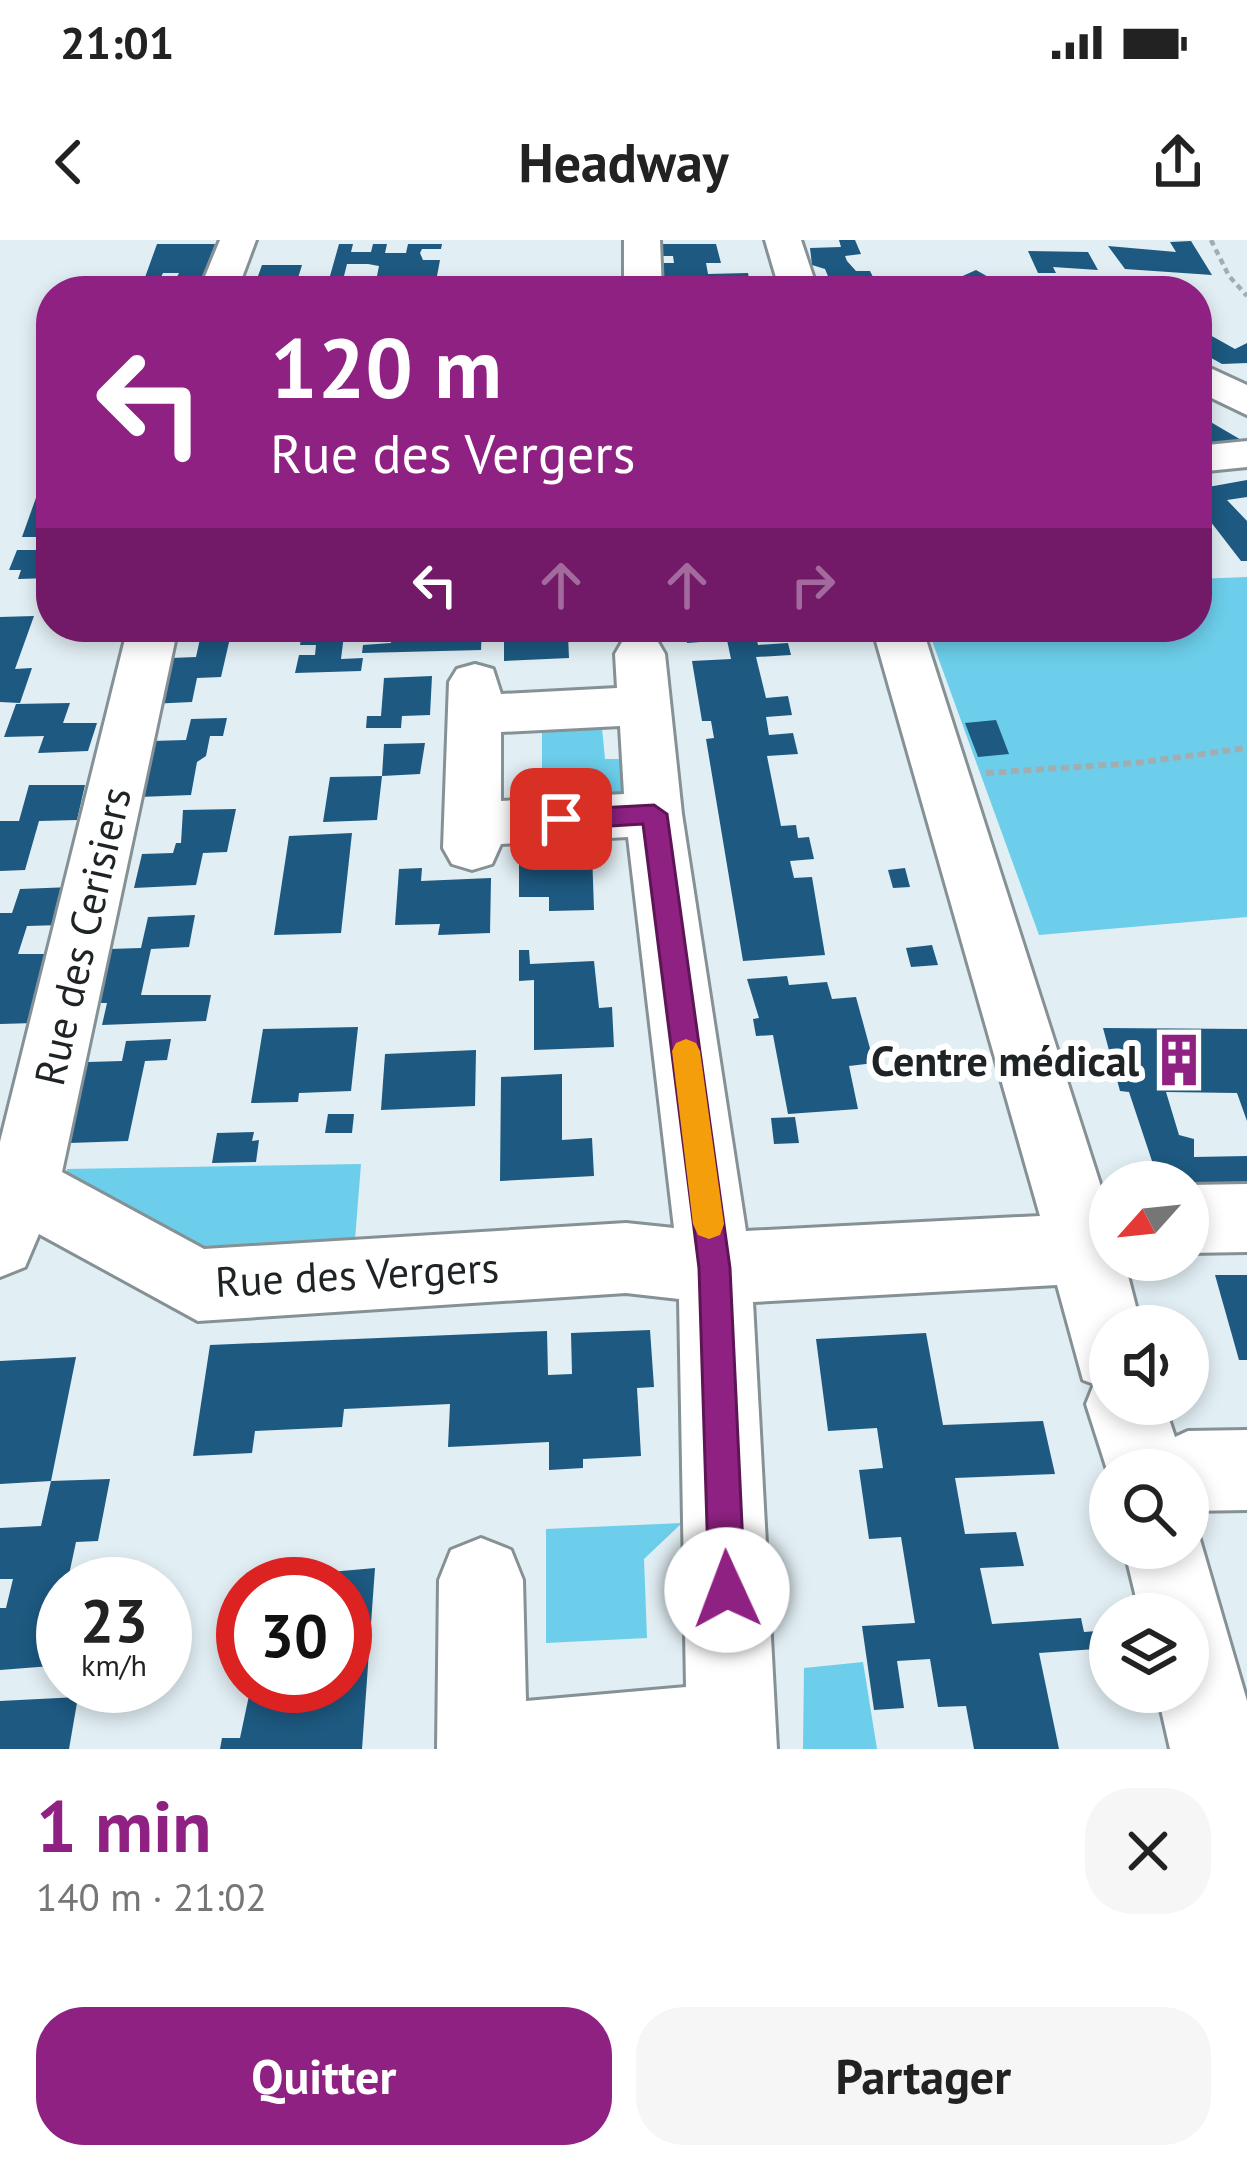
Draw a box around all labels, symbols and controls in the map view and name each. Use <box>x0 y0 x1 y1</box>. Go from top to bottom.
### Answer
text: 21:01 <box>60 13 174 71</box>
text: Headway <box>518 127 729 197</box>
icon: back <box>36 129 102 195</box>
icon: share <box>1145 129 1211 195</box>
text: 120 m <box>270 312 502 421</box>
icon: left <box>72 324 228 480</box>
text: Rue des Vergers <box>270 418 635 488</box>
icon: left <box>402 552 468 618</box>
icon: ahead <box>528 552 594 618</box>
icon: ahead <box>654 552 720 618</box>
icon: right <box>780 552 846 618</box>
pin <box>510 768 612 870</box>
street label: Rue des Cerisiers <box>21 782 143 1090</box>
icon: arrive <box>528 786 594 852</box>
building icon: Centre médical <box>1150 1031 1208 1089</box>
place label: Centre médical <box>871 1033 1140 1088</box>
north arrow <box>1089 1161 1209 1281</box>
map controls <box>1089 1161 1209 1713</box>
street label: Rue des Vergers <box>214 1239 500 1309</box>
button: sound <box>1089 1305 1209 1425</box>
button: search <box>1089 1449 1209 1569</box>
position arrow <box>664 1527 790 1653</box>
speed limit sign: 30 <box>216 1557 372 1713</box>
text: 23 <box>80 1581 148 1659</box>
button: layers <box>1089 1593 1209 1713</box>
text: km/h <box>81 1645 147 1684</box>
text: 1 min <box>36 1779 212 1872</box>
button: close <box>1085 1788 1211 1914</box>
text: 140 m · 21:02 <box>36 1871 267 1922</box>
button: Quitter <box>36 2007 612 2145</box>
button: Partager <box>636 2007 1211 2145</box>

